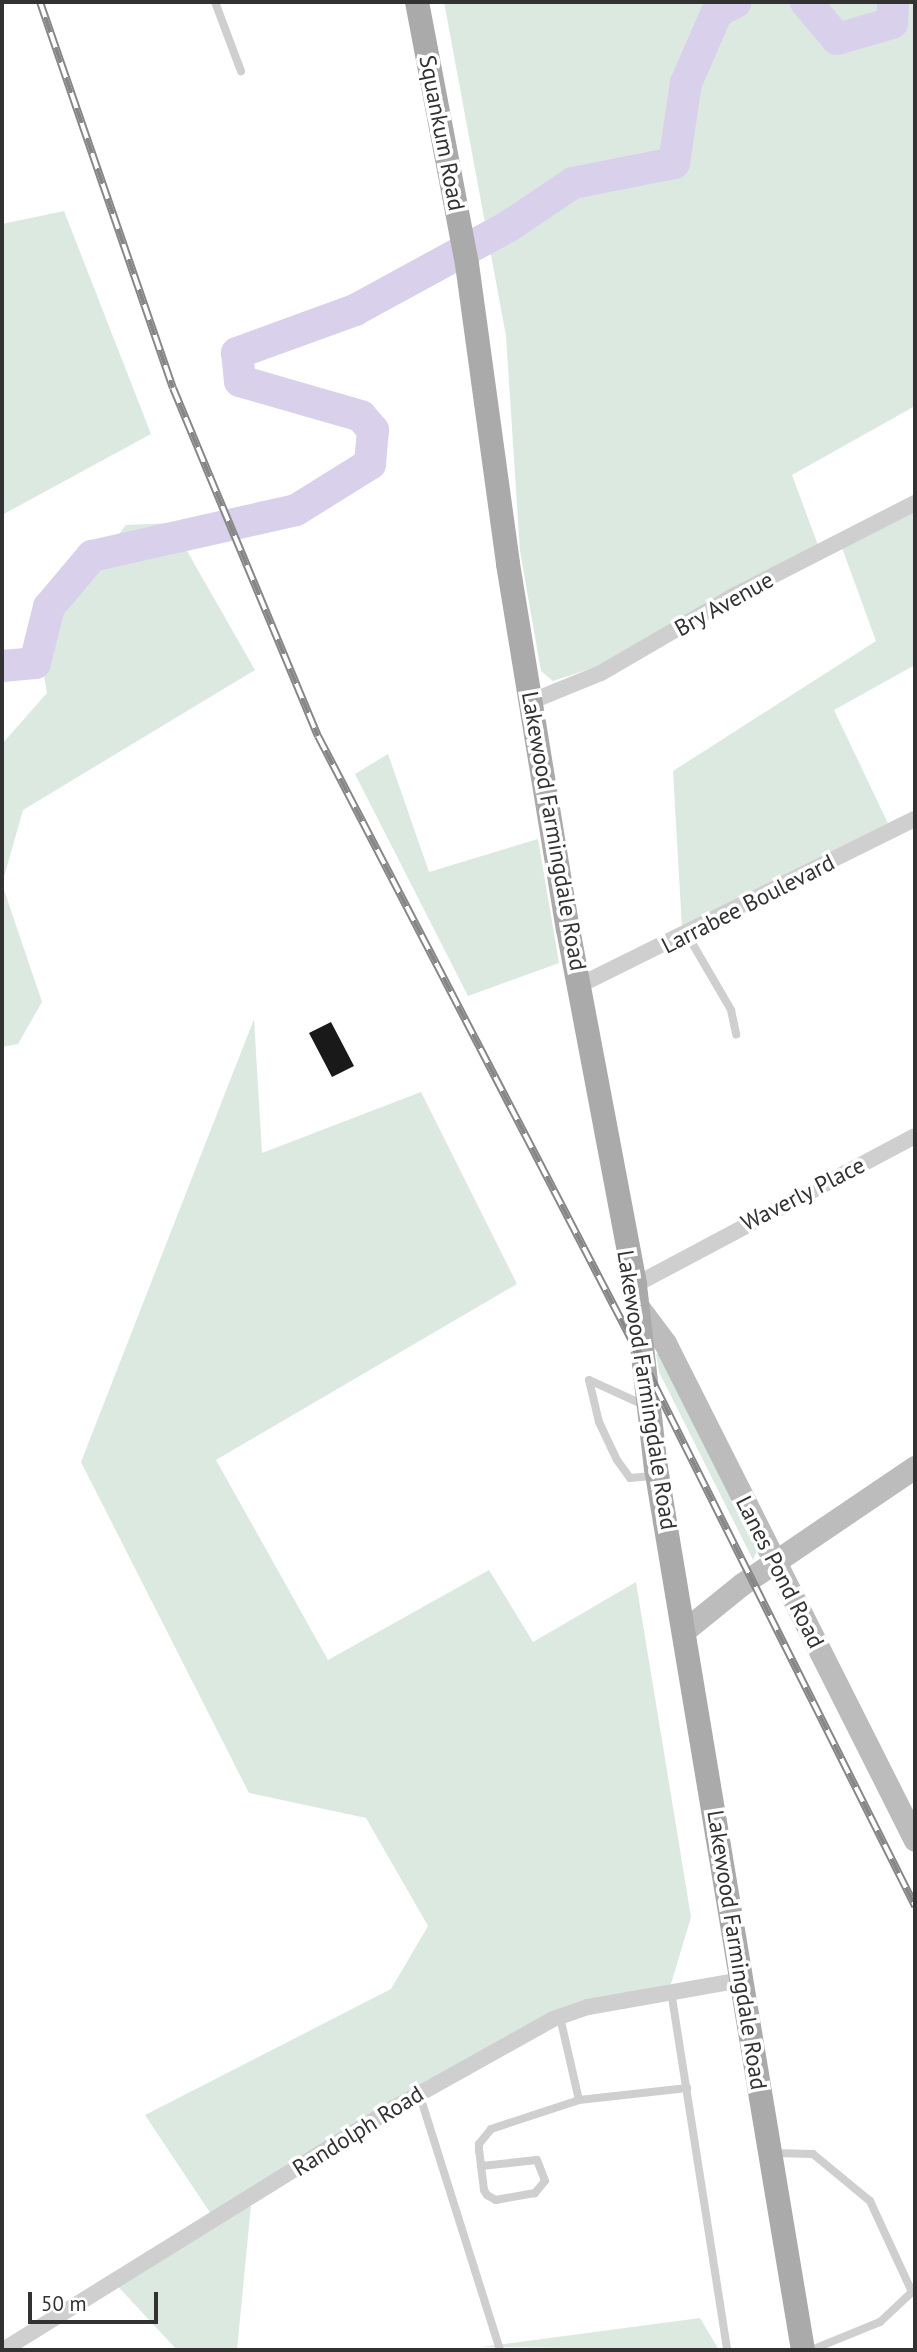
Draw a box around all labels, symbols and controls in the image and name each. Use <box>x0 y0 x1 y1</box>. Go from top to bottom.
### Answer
street label: Squankum Road <box>413 53 471 213</box>
street label: Bry Avenue <box>669 565 779 643</box>
street label: Lakewood Farmingdale Road <box>516 689 592 973</box>
street label: Larrabee Boulevard <box>657 849 839 959</box>
street label: Waverly Place <box>736 1151 870 1237</box>
street label: Lakewood Farmingdale Road <box>611 1248 683 1532</box>
street label: Lanes Pond Road <box>730 1491 830 1653</box>
street label: Lakewood Farmingdale Road <box>701 1808 773 2092</box>
street label: Randolph Road <box>288 2080 428 2182</box>
scale bar <box>32 2278 161 2322</box>
text: 50 m <box>41 2290 87 2317</box>

